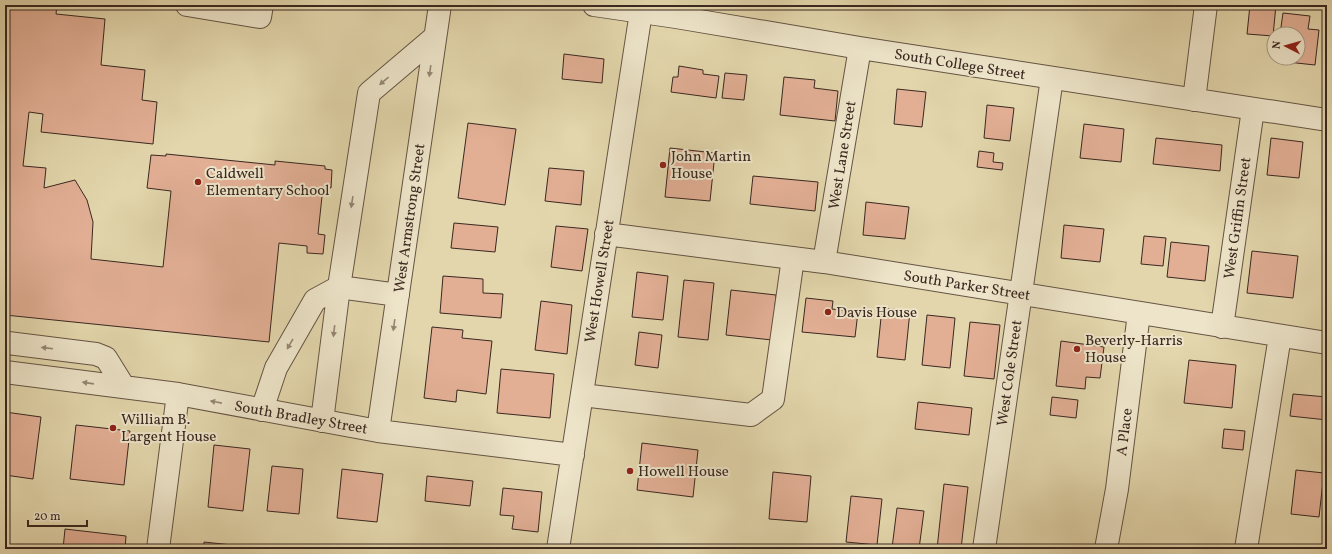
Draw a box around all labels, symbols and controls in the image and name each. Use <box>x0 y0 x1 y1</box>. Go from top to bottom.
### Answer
north arrow <box>1266 26 1306 66</box>
text: N <box>1270 40 1285 50</box>
street label: South College Street <box>893 45 1027 86</box>
one-way arrow <box>427 65 433 77</box>
one-way arrow <box>378 76 389 85</box>
street label: West Lane Street <box>825 99 862 211</box>
street label: West Armstrong Street <box>390 142 431 294</box>
place label: John Martin House <box>671 147 751 185</box>
street label: West Griffin Street <box>1220 156 1257 281</box>
marker: John Martin House <box>658 160 668 170</box>
place label: Caldwell Elementary School <box>206 164 329 202</box>
marker: Caldwell Elementary School <box>193 177 203 187</box>
one-way arrow <box>349 196 355 208</box>
street label: West Howell Street <box>580 218 621 344</box>
street label: South Parker Street <box>902 266 1032 307</box>
place label: Davis House <box>836 303 917 324</box>
marker: Davis House <box>823 307 833 317</box>
one-way arrow <box>391 319 397 331</box>
street label: West Cole Street <box>993 319 1028 428</box>
one-way arrow <box>330 325 337 337</box>
place label: Beverly-Harris House <box>1085 331 1183 369</box>
one-way arrow <box>287 338 294 349</box>
marker: Beverly-Harris House <box>1072 344 1082 354</box>
one-way arrow <box>41 345 53 351</box>
one-way arrow <box>82 379 94 386</box>
street label: South Bradley Street <box>232 396 369 441</box>
one-way arrow <box>210 398 222 404</box>
street label: A Place <box>1112 407 1139 457</box>
place label: William B. Largent House <box>121 410 216 448</box>
marker: William B. Largent House <box>108 423 118 433</box>
place label: Howell House <box>638 462 729 483</box>
marker: Howell House <box>625 466 635 476</box>
scale bar <box>28 502 87 528</box>
text: 20 m <box>34 509 61 525</box>

